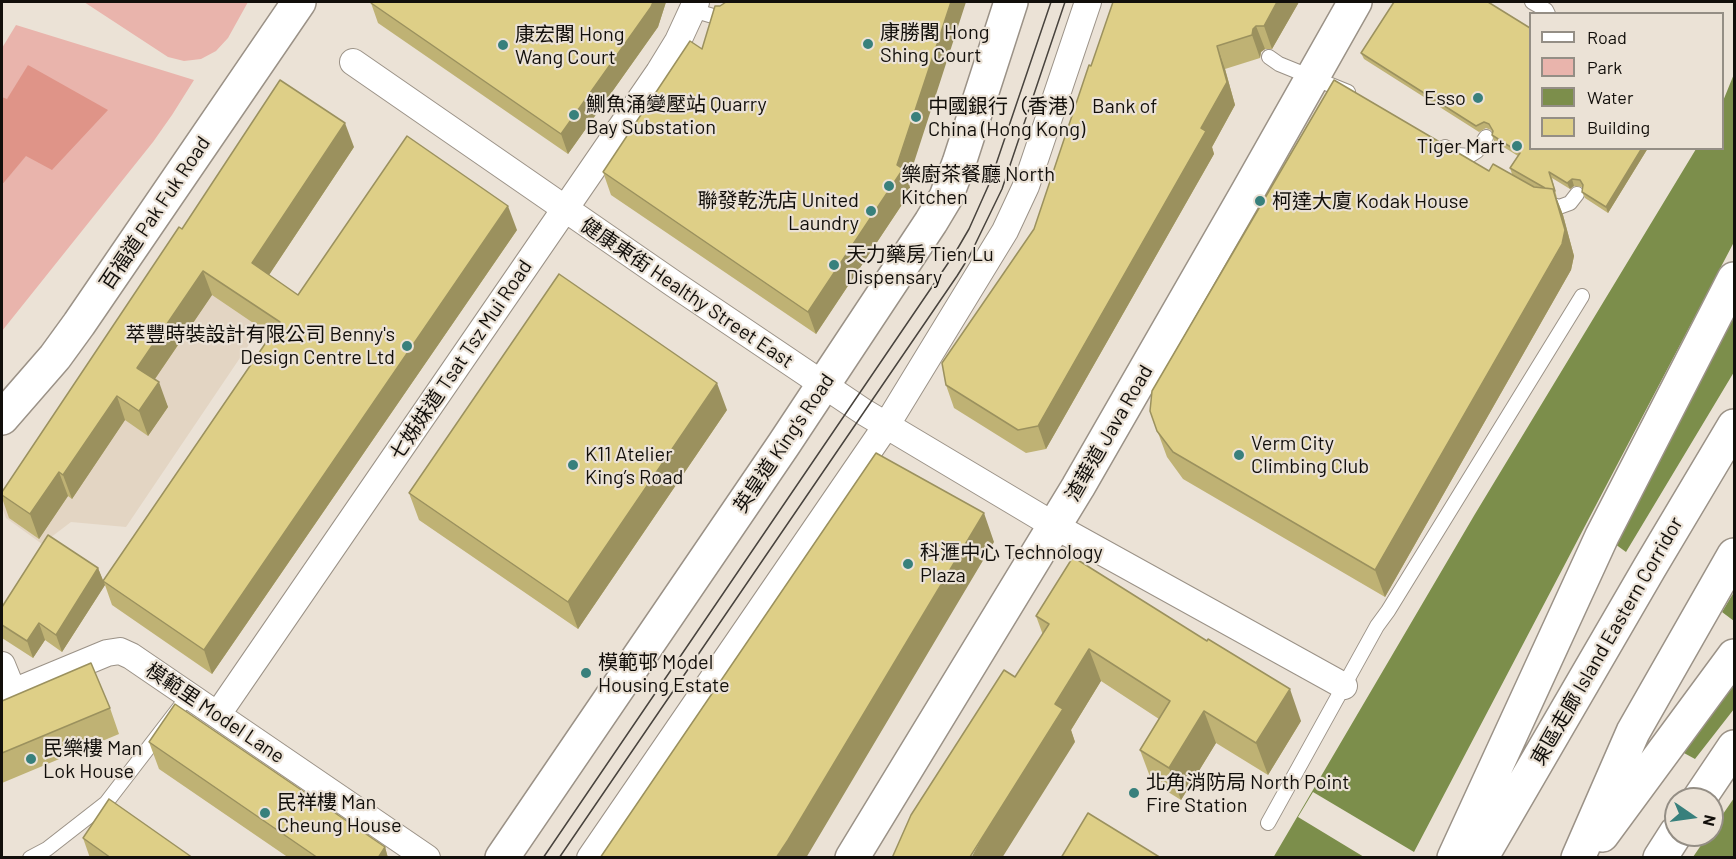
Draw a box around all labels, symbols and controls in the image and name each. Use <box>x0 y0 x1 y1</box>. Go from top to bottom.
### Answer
legend <box>1529 12 1724 150</box>
place label: 康勝閣 Hong Shing Court <box>880 20 989 67</box>
place label: 康宏閣 Hong Wang Court <box>515 22 624 69</box>
text: Road <box>1587 26 1627 48</box>
marker: 康勝閣 Hong Shing Court <box>861 37 875 51</box>
marker: 康宏閣 Hong Wang Court <box>496 38 510 52</box>
text: Park <box>1587 56 1622 78</box>
place label: Esso <box>1424 86 1466 110</box>
text: Water <box>1587 86 1634 108</box>
marker: Esso <box>1471 91 1485 105</box>
place label: 鰂魚涌變壓站 Quarry Bay Substation <box>586 92 767 139</box>
place label: 中國銀行（香港） Bank of China (Hong Kong) <box>928 94 1157 141</box>
marker: 鰂魚涌變壓站 Quarry Bay Substation <box>567 108 581 122</box>
marker: 中國銀行（香港） Bank of China (Hong Kong) <box>909 110 923 124</box>
text: Building <box>1587 116 1650 138</box>
street label: 百福道 Pak Fuk Road <box>95 132 215 294</box>
place label: Tiger Mart <box>1417 134 1505 158</box>
marker: Tiger Mart <box>1510 139 1524 153</box>
place label: 樂廚茶餐廳 North Kitchen <box>901 162 1055 209</box>
marker: 樂廚茶餐廳 North Kitchen <box>882 179 896 193</box>
place label: 聯發乾洗店 United Laundry <box>698 188 859 235</box>
place label: 柯達大廈 Kodak House <box>1272 189 1469 213</box>
marker: 柯達大廈 Kodak House <box>1253 194 1267 208</box>
marker: 聯發乾洗店 United Laundry <box>864 204 878 218</box>
street label: 健康東街 Healthy Street East <box>576 213 798 373</box>
place label: 天力藥房 Tien Lu Dispensary <box>846 242 994 289</box>
street label: 七姊妹道 Tsat Tsz Mui Road <box>385 255 537 465</box>
marker: 天力藥房 Tien Lu Dispensary <box>827 258 841 272</box>
place label: 萃豐時裝設計有限公司 Benny's Design Centre Ltd <box>125 322 395 369</box>
marker: 萃豐時裝設計有限公司 Benny's Design Centre Ltd <box>400 339 414 353</box>
street label: 渣華道 Java Road <box>1060 361 1158 505</box>
street label: 英皇道 King's Road <box>729 369 839 517</box>
place label: Verm City Climbing Club <box>1251 431 1369 478</box>
place label: K11 Atelier King’s Road <box>585 442 683 489</box>
marker: Verm City Climbing Club <box>1232 448 1246 462</box>
marker: K11 Atelier King’s Road <box>566 458 580 472</box>
street label: 東區走廊 Island Eastern Corridor <box>1526 513 1688 769</box>
place label: 科滙中心 Technology Plaza <box>920 540 1103 587</box>
marker: 科滙中心 Technology Plaza <box>901 557 915 571</box>
place label: 模範邨 Model Housing Estate <box>598 650 730 697</box>
street label: 模範里 Model Lane <box>141 658 289 768</box>
marker: 模範邨 Model Housing Estate <box>579 666 593 680</box>
place label: 民樂樓 Man Lok House <box>43 736 142 783</box>
marker: 民樂樓 Man Lok House <box>24 752 38 766</box>
place label: 北角消防局 North Point Fire Station <box>1146 770 1350 817</box>
marker: 北角消防局 North Point Fire Station <box>1127 786 1141 800</box>
north arrow <box>1664 787 1724 847</box>
place label: 民祥樓 Man Cheung House <box>277 790 402 837</box>
marker: 民祥樓 Man Cheung House <box>258 806 272 820</box>
text: N <box>1700 813 1721 828</box>

